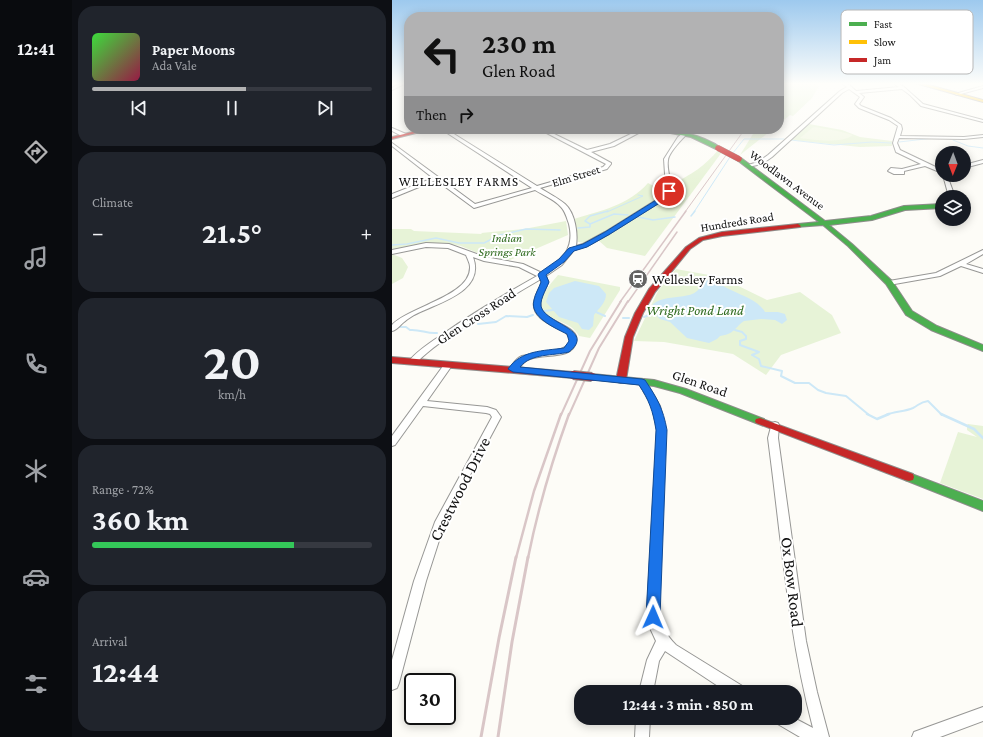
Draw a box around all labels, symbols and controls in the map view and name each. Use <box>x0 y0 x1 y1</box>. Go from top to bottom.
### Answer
legend <box>841 10 973 74</box>
text: Fast <box>874 18 893 30</box>
icon: left <box>416 28 468 80</box>
text: 230 m <box>482 28 556 59</box>
text: Slow <box>874 36 896 48</box>
text: 12:41 <box>17 39 55 59</box>
text: Paper Moons <box>152 42 235 58</box>
text: Jam <box>873 54 891 67</box>
text: Ada Vale <box>152 58 197 73</box>
text: Glen Road <box>482 61 556 81</box>
icon: previous <box>128 97 150 119</box>
icon: pause <box>221 97 243 119</box>
icon: next <box>314 97 336 119</box>
icon: right <box>455 104 477 126</box>
text: Then <box>416 107 447 123</box>
icon: directions <box>22 138 50 166</box>
north arrow <box>935 146 971 182</box>
map controls <box>935 146 971 226</box>
street label: Woodlawn Avenue <box>747 147 827 213</box>
street label: Elm Street <box>550 162 603 190</box>
district label: WELLESLEY FARMS <box>399 174 519 189</box>
pin <box>652 174 686 208</box>
icon: arrive <box>658 180 680 202</box>
button: layers <box>935 190 971 226</box>
text: Climate <box>92 195 133 210</box>
street label: Hundreds Road <box>699 209 775 235</box>
text: 21.5° <box>202 216 262 249</box>
text: − <box>92 220 104 245</box>
text: + <box>360 220 372 245</box>
park label: Indian Springs Park <box>479 231 536 259</box>
icon: music <box>22 244 50 272</box>
station icon: Wellesley Farms <box>627 268 649 290</box>
place label: Wellesley Farms <box>652 271 743 287</box>
street label: Glen Cross Road <box>434 284 519 347</box>
park label: Wright Pond Land <box>646 302 744 318</box>
text: 20 <box>203 332 261 390</box>
icon: phone <box>22 350 50 378</box>
street label: Glen Road <box>670 366 730 400</box>
text: km/h <box>218 387 246 402</box>
street label: Crestwood Drive <box>426 434 494 544</box>
icon: climate <box>22 457 50 485</box>
text: Range · 72% <box>92 482 154 497</box>
text: 360 km <box>92 503 189 536</box>
street label: Ox Bow Road <box>777 536 807 628</box>
icon: car <box>22 563 50 591</box>
position arrow <box>632 596 674 638</box>
text: Arrival <box>92 634 127 649</box>
text: 12:44 <box>92 655 159 688</box>
icon: filters <box>22 670 50 698</box>
speed limit sign: 30 <box>404 673 456 725</box>
text: 12:44 · 3 min · 850 m <box>623 697 753 713</box>

